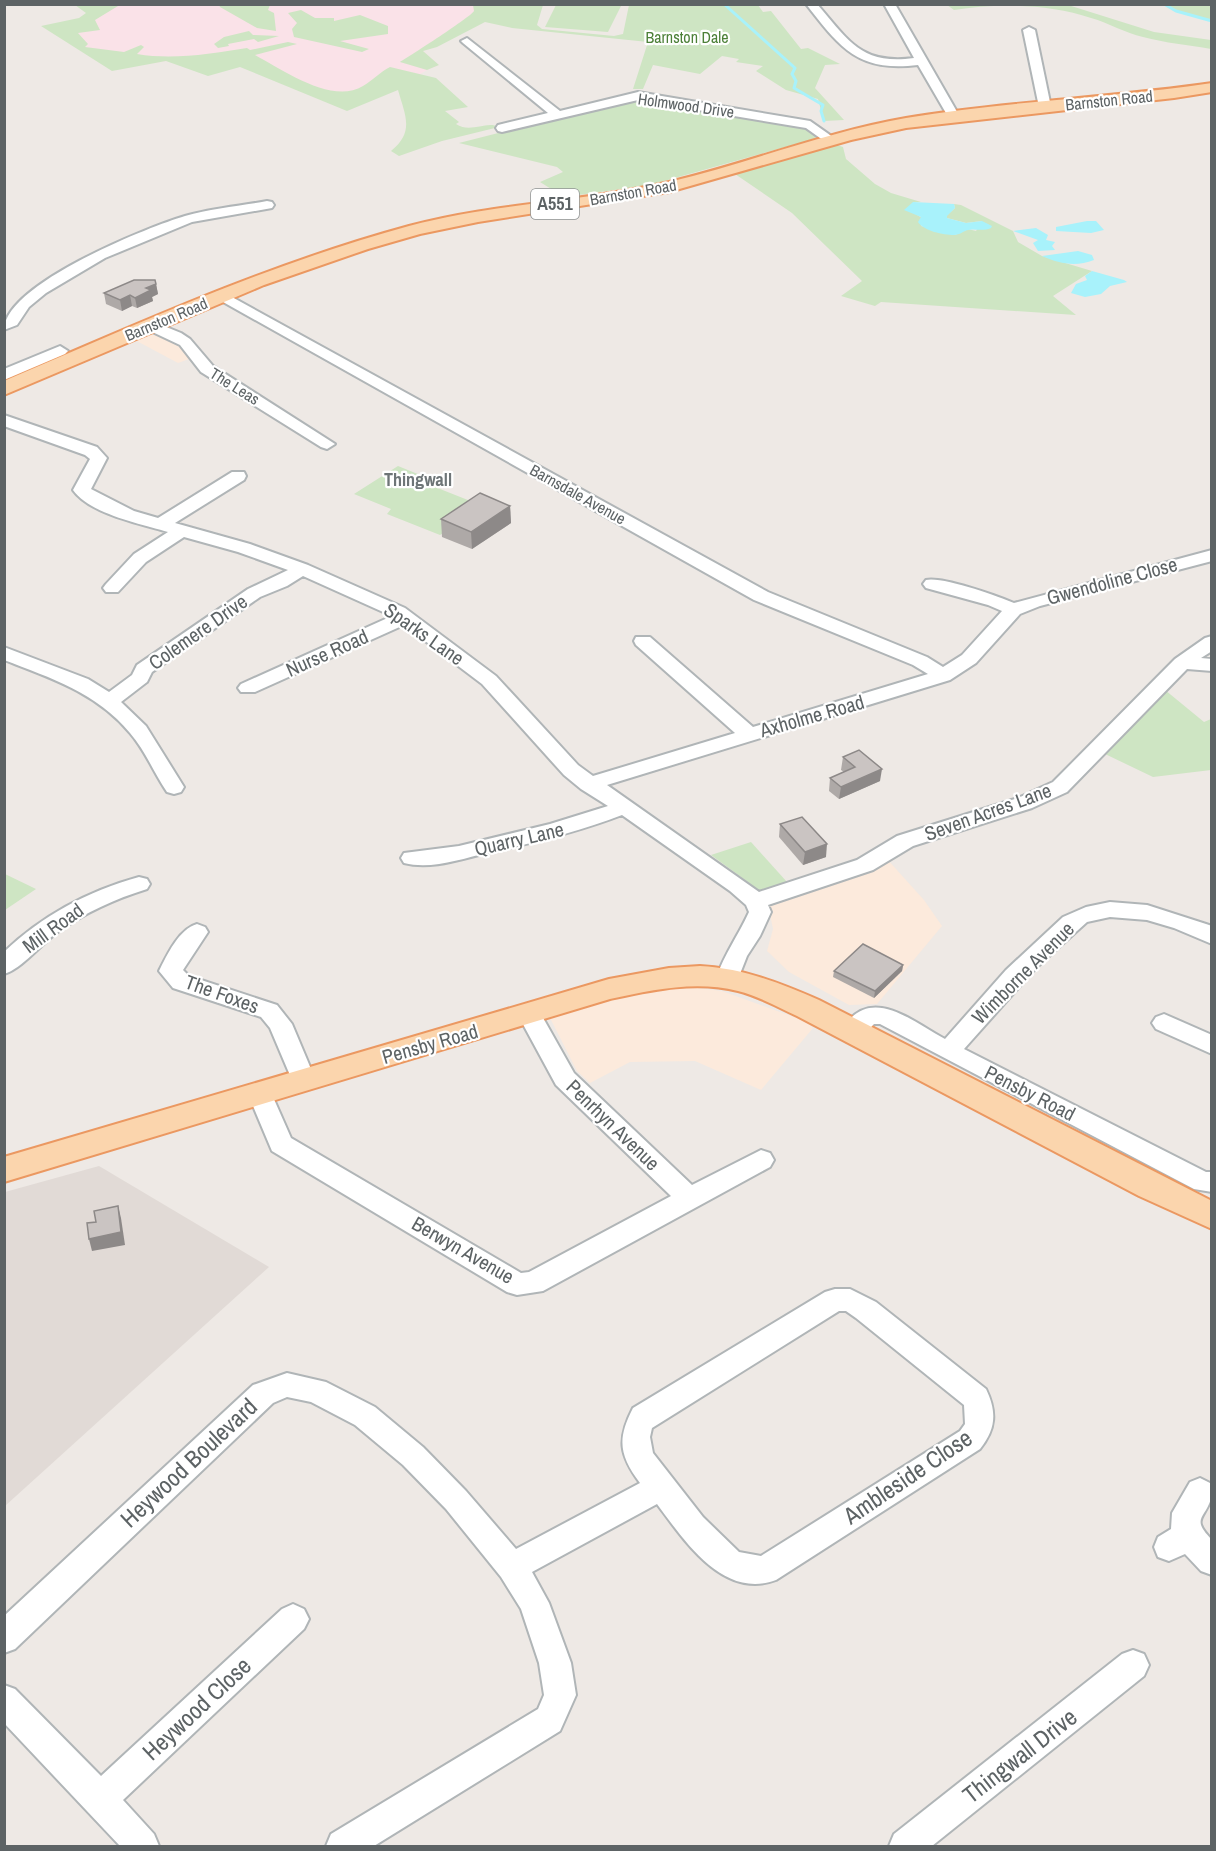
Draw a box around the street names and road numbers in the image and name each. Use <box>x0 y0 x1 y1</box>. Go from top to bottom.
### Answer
street label: Barnston Road <box>1064 84 1154 116</box>
street label: Holmwood Drive <box>636 87 736 123</box>
street label: Barnston Road <box>588 174 678 210</box>
road number: A551 <box>531 189 579 219</box>
street label: Barnston Road <box>121 292 211 346</box>
street label: The Leas <box>206 362 264 410</box>
street label: Barnsdale Avenue <box>526 459 630 529</box>
street label: Gwendoline Close <box>1044 550 1180 611</box>
street label: Colemere Drive <box>143 588 252 676</box>
street label: Sparks Lane <box>379 596 470 671</box>
street label: Nurse Road <box>281 622 372 683</box>
street label: Axholme Road <box>755 688 867 744</box>
street label: Seven Acres Lane <box>921 776 1055 847</box>
street label: Quarry Lane <box>471 815 566 862</box>
street label: Mill Road <box>17 896 89 959</box>
street label: Wimborne Avenue <box>965 915 1080 1030</box>
street label: The Foxes <box>182 968 263 1019</box>
street label: Pensby Road <box>379 1017 481 1070</box>
street label: Pensby Road <box>980 1058 1080 1127</box>
street label: Penrhyn Avenue <box>561 1073 666 1176</box>
street label: Berwyn Avenue <box>407 1209 519 1290</box>
street label: Heywood Boulevard <box>113 1391 264 1534</box>
street label: Ambleside Close <box>836 1421 978 1532</box>
street label: Heywood Close <box>135 1650 258 1767</box>
street label: Thingwall Drive <box>956 1701 1083 1810</box>

